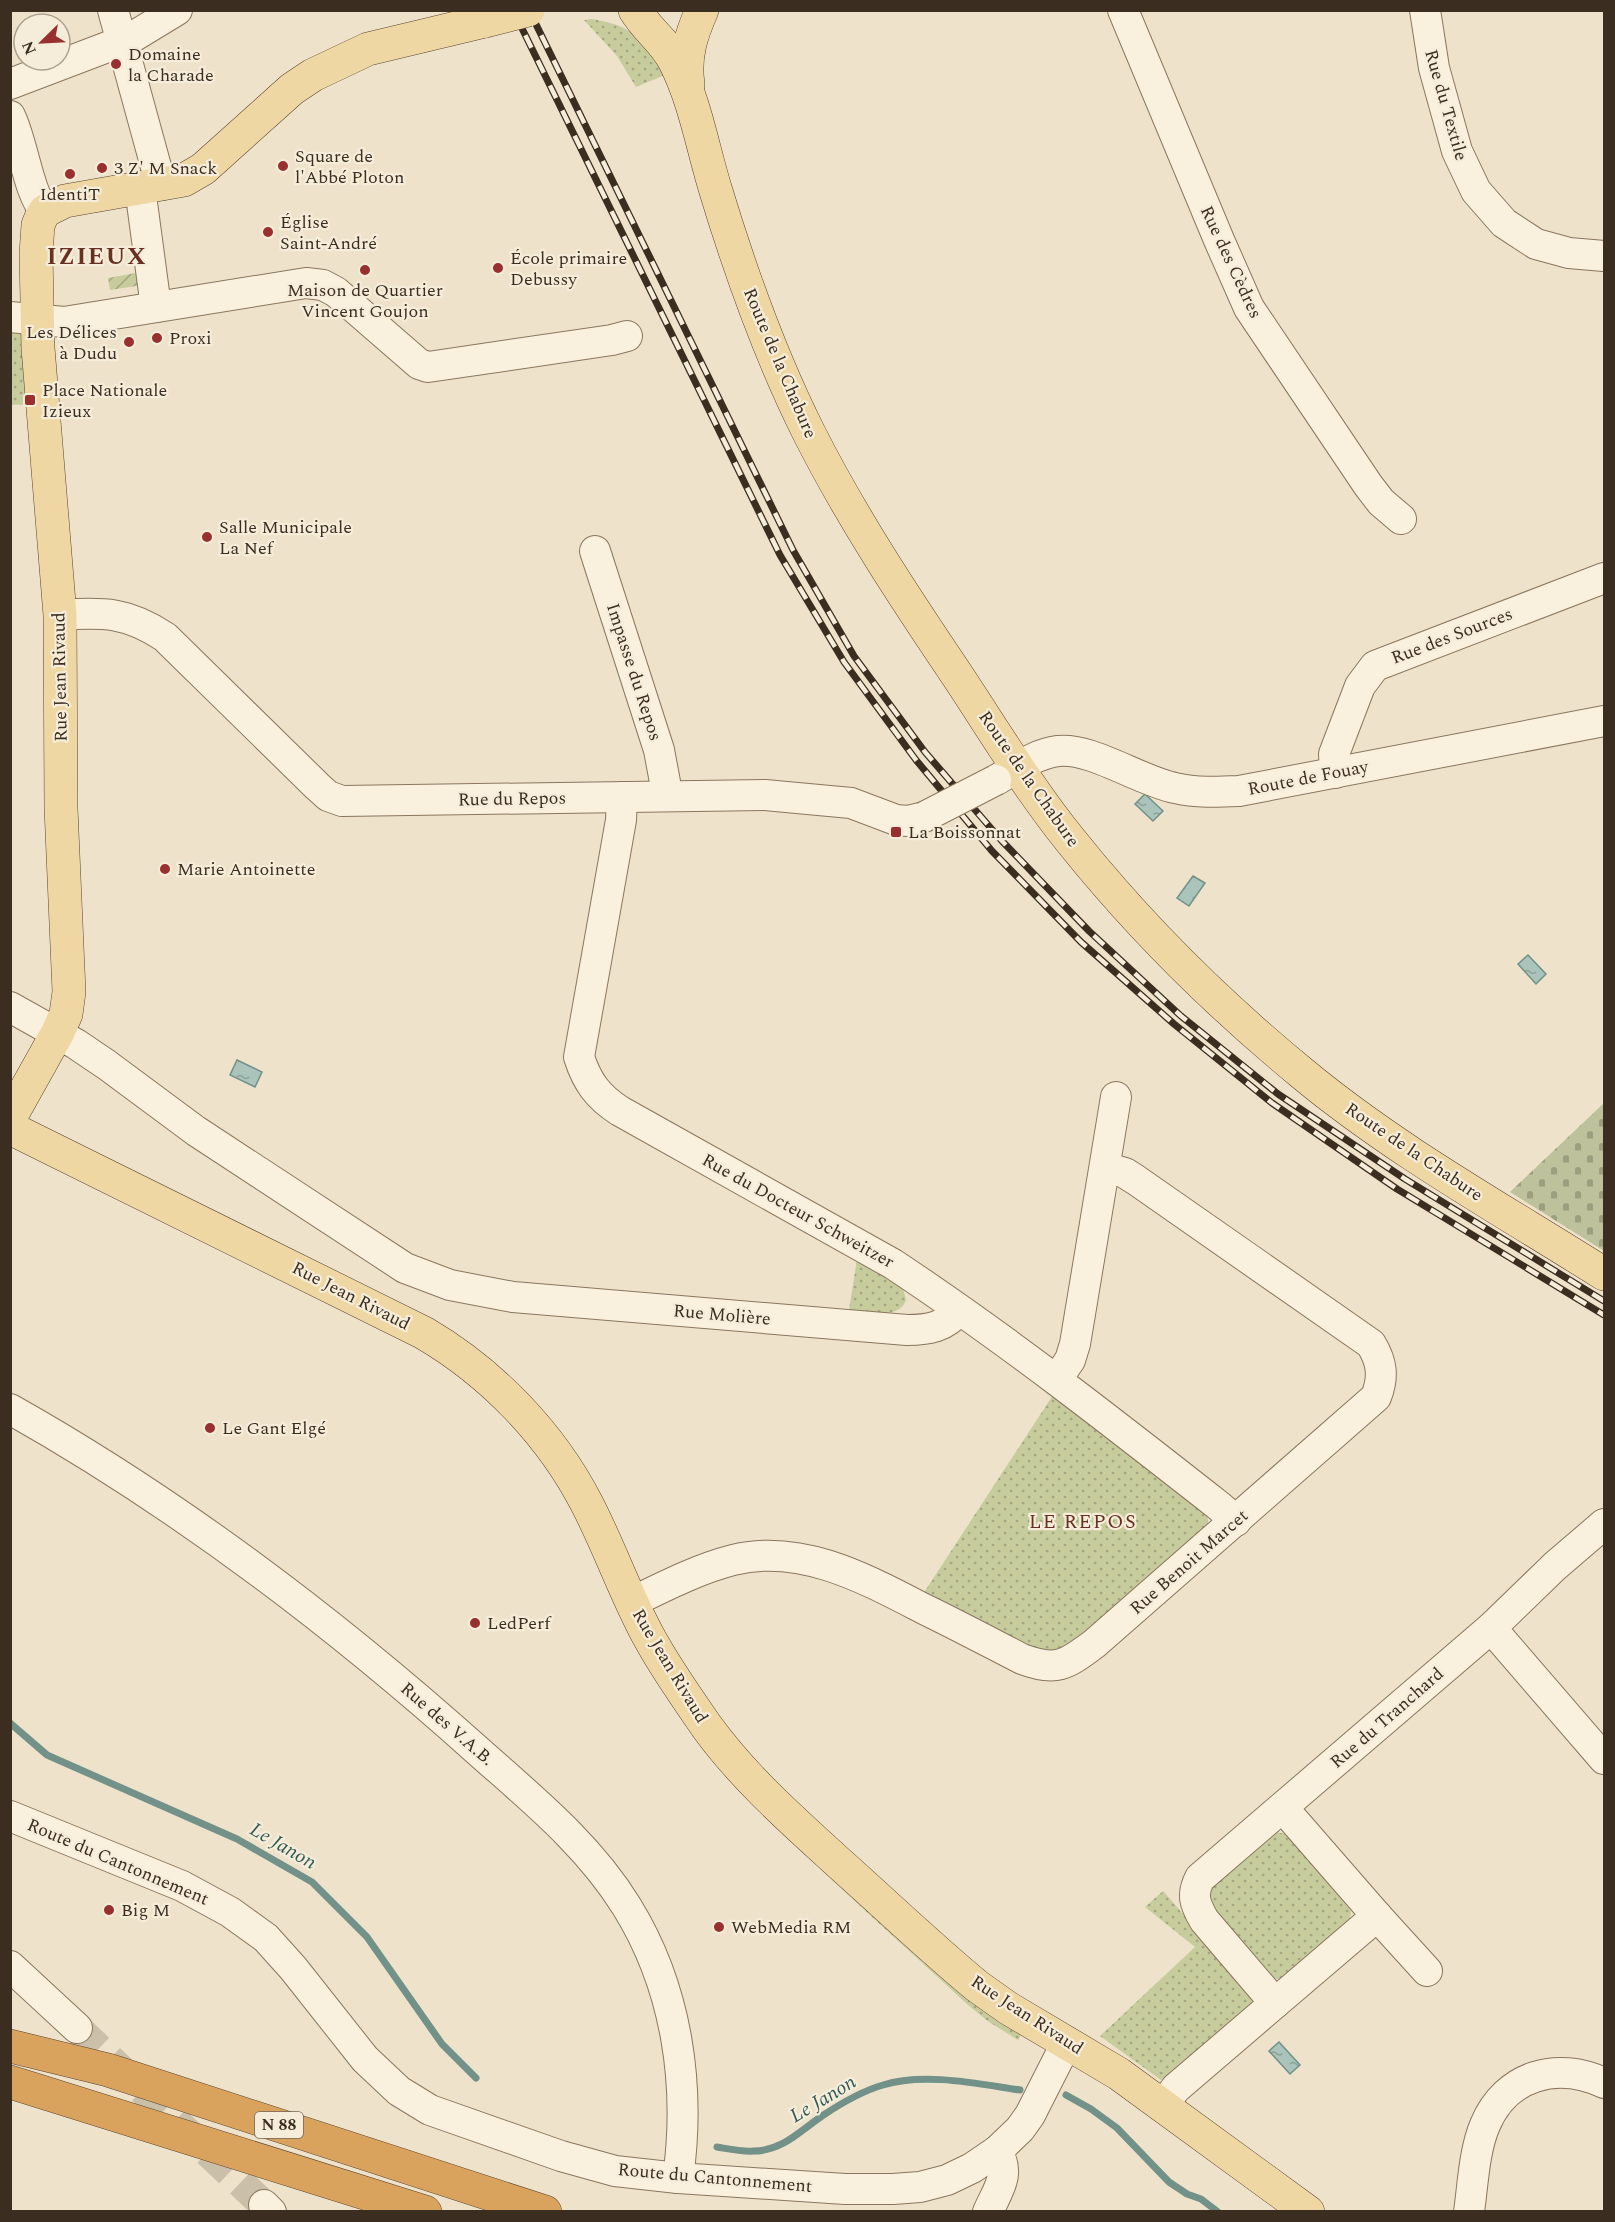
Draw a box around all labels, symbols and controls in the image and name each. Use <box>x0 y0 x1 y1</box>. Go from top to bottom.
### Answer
north arrow <box>12 12 72 72</box>
text: N <box>16 37 43 59</box>
place label: Domaine la Charade <box>128 41 214 89</box>
street label: Rue du Textile <box>1417 46 1475 164</box>
marker: Domaine la Charade <box>109 57 123 71</box>
place label: Square de l'Abbé Ploton <box>295 143 404 191</box>
place label: 3 Z' M Snack <box>114 155 217 182</box>
marker: Square de l'Abbé Ploton <box>276 159 290 173</box>
marker: 3 Z' M Snack <box>95 161 109 175</box>
marker: IdentiT <box>63 167 77 181</box>
place label: IdentiT <box>40 181 100 208</box>
street label: Rue des Cèdres <box>1193 201 1269 323</box>
place label: Église Saint-André <box>280 209 377 257</box>
marker: Église Saint-André <box>261 225 275 239</box>
district label: IZIEUX <box>47 239 147 275</box>
place label: École primaire Debussy <box>510 245 627 293</box>
marker: École primaire Debussy <box>491 261 505 275</box>
marker: Maison de Quartier Vincent Goujon <box>358 263 372 277</box>
place label: Maison de Quartier Vincent Goujon <box>287 277 443 325</box>
street label: Route de la Chabure <box>736 283 824 443</box>
place label: Les Délices à Dudu <box>26 319 117 367</box>
place label: Proxi <box>169 325 212 352</box>
marker: Proxi <box>150 331 164 345</box>
marker: Les Délices à Dudu <box>122 335 136 349</box>
place label: Place Nationale Izieux <box>42 377 167 425</box>
marker: Place Nationale Izieux <box>23 393 37 407</box>
place label: Salle Municipale La Nef <box>219 514 352 562</box>
marker: Salle Municipale La Nef <box>200 530 214 544</box>
street label: Impasse du Repos <box>599 600 669 744</box>
street label: Rue des Sources <box>1387 600 1517 672</box>
street label: Rue Jean Rivaud <box>45 612 75 742</box>
street label: Route de la Chabure <box>972 705 1086 853</box>
street label: Route de Fouay <box>1245 753 1372 803</box>
street label: Rue du Repos <box>458 785 566 813</box>
place label: La Boissonnat <box>908 819 1021 846</box>
marker: La Boissonnat <box>889 825 903 839</box>
place label: Marie Antoinette <box>177 856 315 883</box>
marker: Marie Antoinette <box>158 862 172 876</box>
street label: Route de la Chabure <box>1340 1096 1488 1208</box>
street label: Rue du Docteur Schweitzer <box>697 1147 899 1275</box>
street label: Rue Jean Rivaud <box>287 1255 415 1337</box>
street label: Rue Molière <box>672 1297 772 1333</box>
place label: Le Gant Elgé <box>222 1415 326 1442</box>
marker: Le Gant Elgé <box>203 1421 217 1435</box>
street label: Rue Benoit Marcet <box>1124 1503 1254 1621</box>
district label: LE REPOS <box>1029 1507 1137 1537</box>
street label: Rue Jean Rivaud <box>625 1604 715 1728</box>
place label: LedPerf <box>487 1610 552 1637</box>
marker: LedPerf <box>468 1616 482 1630</box>
street label: Rue du Tranchard <box>1324 1661 1450 1775</box>
street label: Rue des V.A.B. <box>394 1676 500 1772</box>
street label: Route du Cantonnement <box>23 1811 213 1913</box>
water label: Le Janon <box>244 1815 322 1877</box>
place label: Big M <box>121 1897 170 1924</box>
marker: Big M <box>102 1903 116 1917</box>
place label: WebMedia RM <box>731 1914 851 1941</box>
marker: WebMedia RM <box>712 1920 726 1934</box>
street label: Rue Jean Rivaud <box>965 1968 1089 2062</box>
water label: Le Janon <box>784 2067 862 2131</box>
road number: N 88 <box>255 2112 303 2138</box>
street label: Route du Cantonnement <box>617 2156 813 2200</box>

